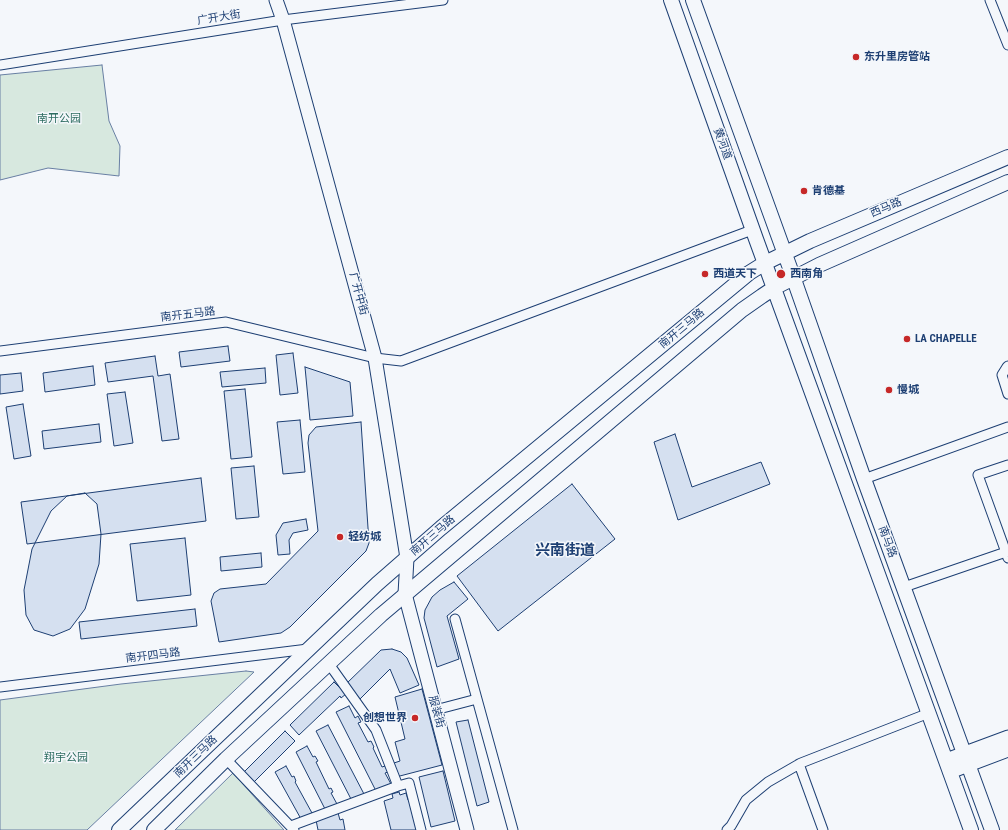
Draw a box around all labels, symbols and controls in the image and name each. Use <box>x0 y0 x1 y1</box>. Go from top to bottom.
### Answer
street label: 广开大街 <box>196 8 242 28</box>
place label: 东升里房管站 <box>864 50 930 64</box>
marker: 东升里房管站 <box>851 52 861 62</box>
park label: 南开公园 <box>37 112 81 126</box>
street label: 黄河道 <box>710 126 734 162</box>
place label: 肯德基 <box>812 184 845 198</box>
marker: 肯德基 <box>799 186 809 196</box>
street label: 西马路 <box>868 195 904 221</box>
place label: 西道天下 <box>713 267 757 281</box>
place label: 西南角 <box>790 267 823 281</box>
marker: 西南角 <box>775 268 787 280</box>
marker: 西道天下 <box>700 269 710 279</box>
street label: 广开中街 <box>346 271 370 317</box>
street label: 南开五马路 <box>160 305 216 325</box>
street label: 南开三马路 <box>657 306 707 352</box>
place label: LA CHAPELLE <box>915 332 977 346</box>
marker: LA CHAPELLE <box>902 334 912 344</box>
place label: 慢城 <box>897 383 919 397</box>
marker: 慢城 <box>884 385 894 395</box>
street label: 南开三马路 <box>408 513 458 559</box>
street label: 南马路 <box>875 524 899 560</box>
place label: 轻纺城 <box>348 530 381 544</box>
marker: 轻纺城 <box>335 532 345 542</box>
district label: 兴南街道 <box>535 542 595 560</box>
street label: 南开四马路 <box>125 646 181 666</box>
street label: 服装街 <box>425 694 447 730</box>
place label: 创想世界 <box>363 711 407 725</box>
marker: 创想世界 <box>410 713 420 723</box>
street label: 南开三马路 <box>172 733 220 781</box>
park label: 翔宇公园 <box>44 751 88 765</box>

